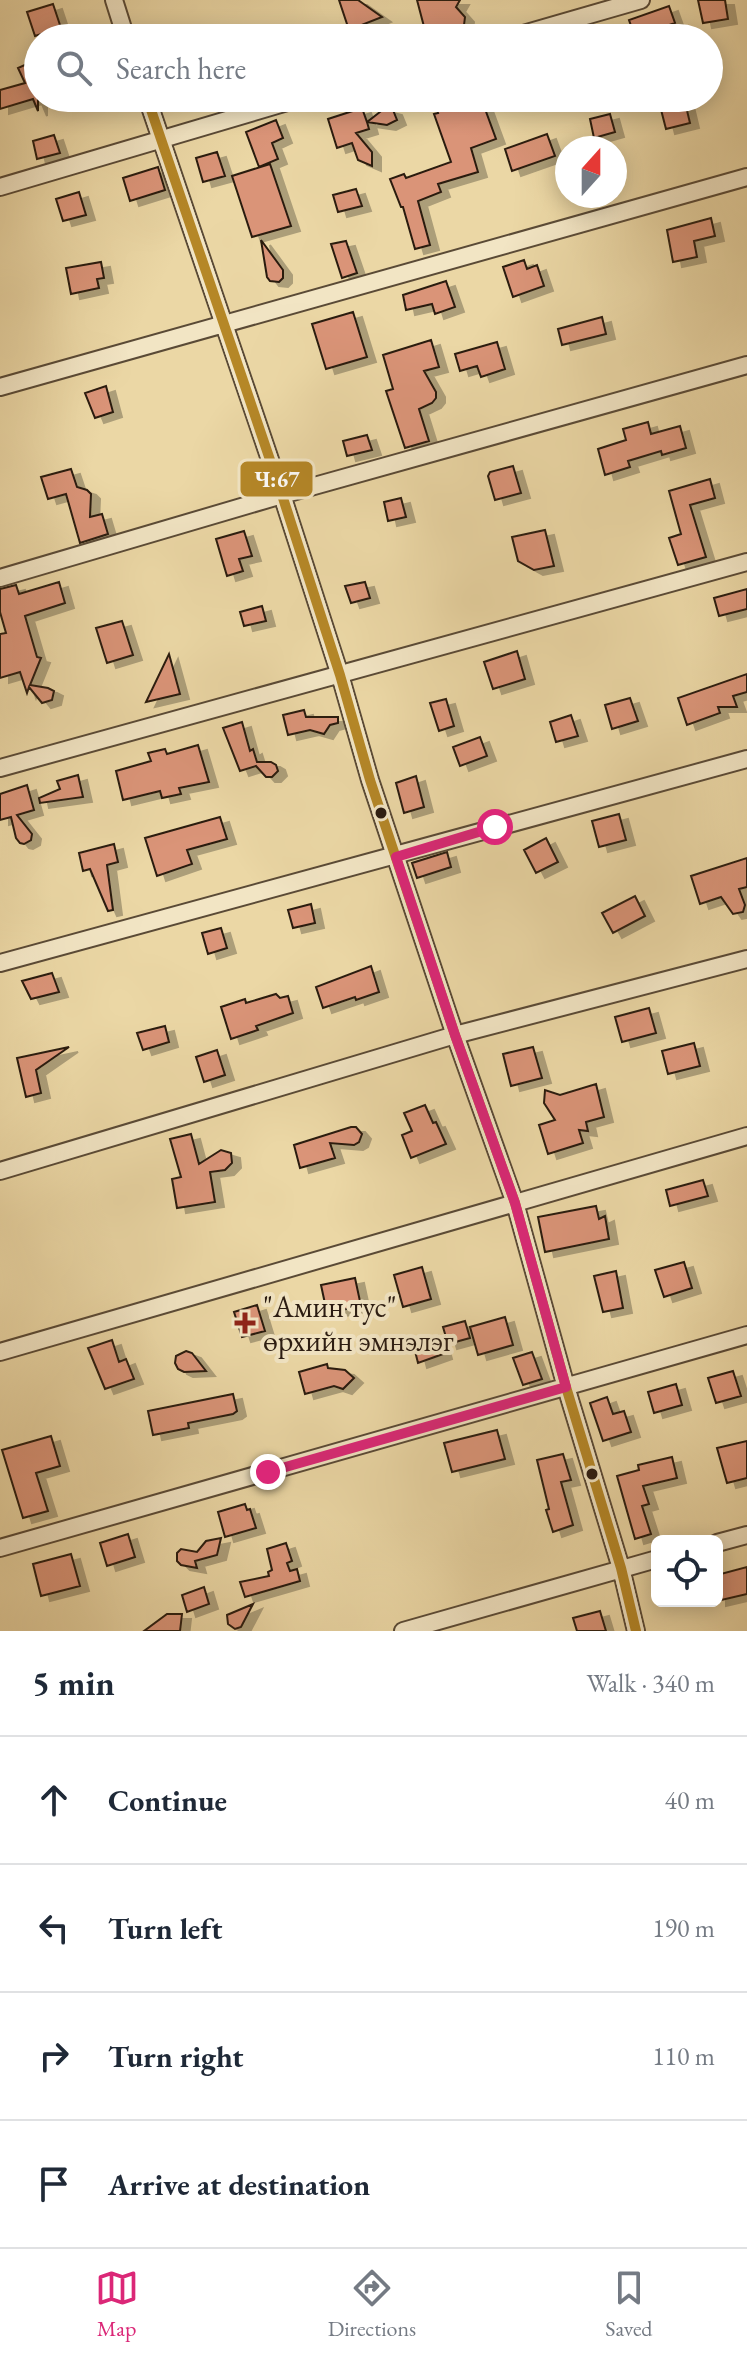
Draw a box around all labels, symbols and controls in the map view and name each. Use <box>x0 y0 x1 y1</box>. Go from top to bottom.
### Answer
search box <box>24 24 723 112</box>
icon: search <box>52 46 96 90</box>
text: Search here <box>116 49 246 88</box>
north arrow <box>555 136 627 208</box>
line badge: Ч:67 <box>239 460 314 498</box>
text: Ч:67 <box>254 465 300 494</box>
unlabelled marker <box>373 805 389 821</box>
route start <box>477 809 513 845</box>
place label: "Амин тус" өрхийн эмнэлэг <box>263 1287 454 1360</box>
marker: "Амин тус" өрхийн эмнэлэг <box>234 1312 256 1334</box>
route end <box>250 1454 286 1490</box>
unlabelled marker <box>584 1466 600 1482</box>
map controls <box>651 1535 723 1607</box>
button: locate <box>651 1535 723 1607</box>
text: 5 min <box>32 1661 115 1705</box>
text: Walk · 340 m <box>587 1666 715 1700</box>
icon: ahead <box>32 1778 76 1822</box>
text: Continue <box>108 1781 227 1820</box>
text: 40 m <box>665 1783 715 1817</box>
icon: left <box>32 1906 76 1950</box>
text: Turn left <box>108 1909 222 1948</box>
text: 190 m <box>652 1911 715 1945</box>
icon: right <box>32 2034 76 2078</box>
text: Turn right <box>108 2037 244 2076</box>
text: 110 m <box>652 2039 715 2073</box>
icon: arrive <box>32 2162 76 2206</box>
text: Arrive at destination <box>108 2165 370 2204</box>
tab: Map <box>95 2266 139 2343</box>
tab: Directions <box>328 2266 416 2343</box>
tab: Saved <box>605 2266 652 2343</box>

